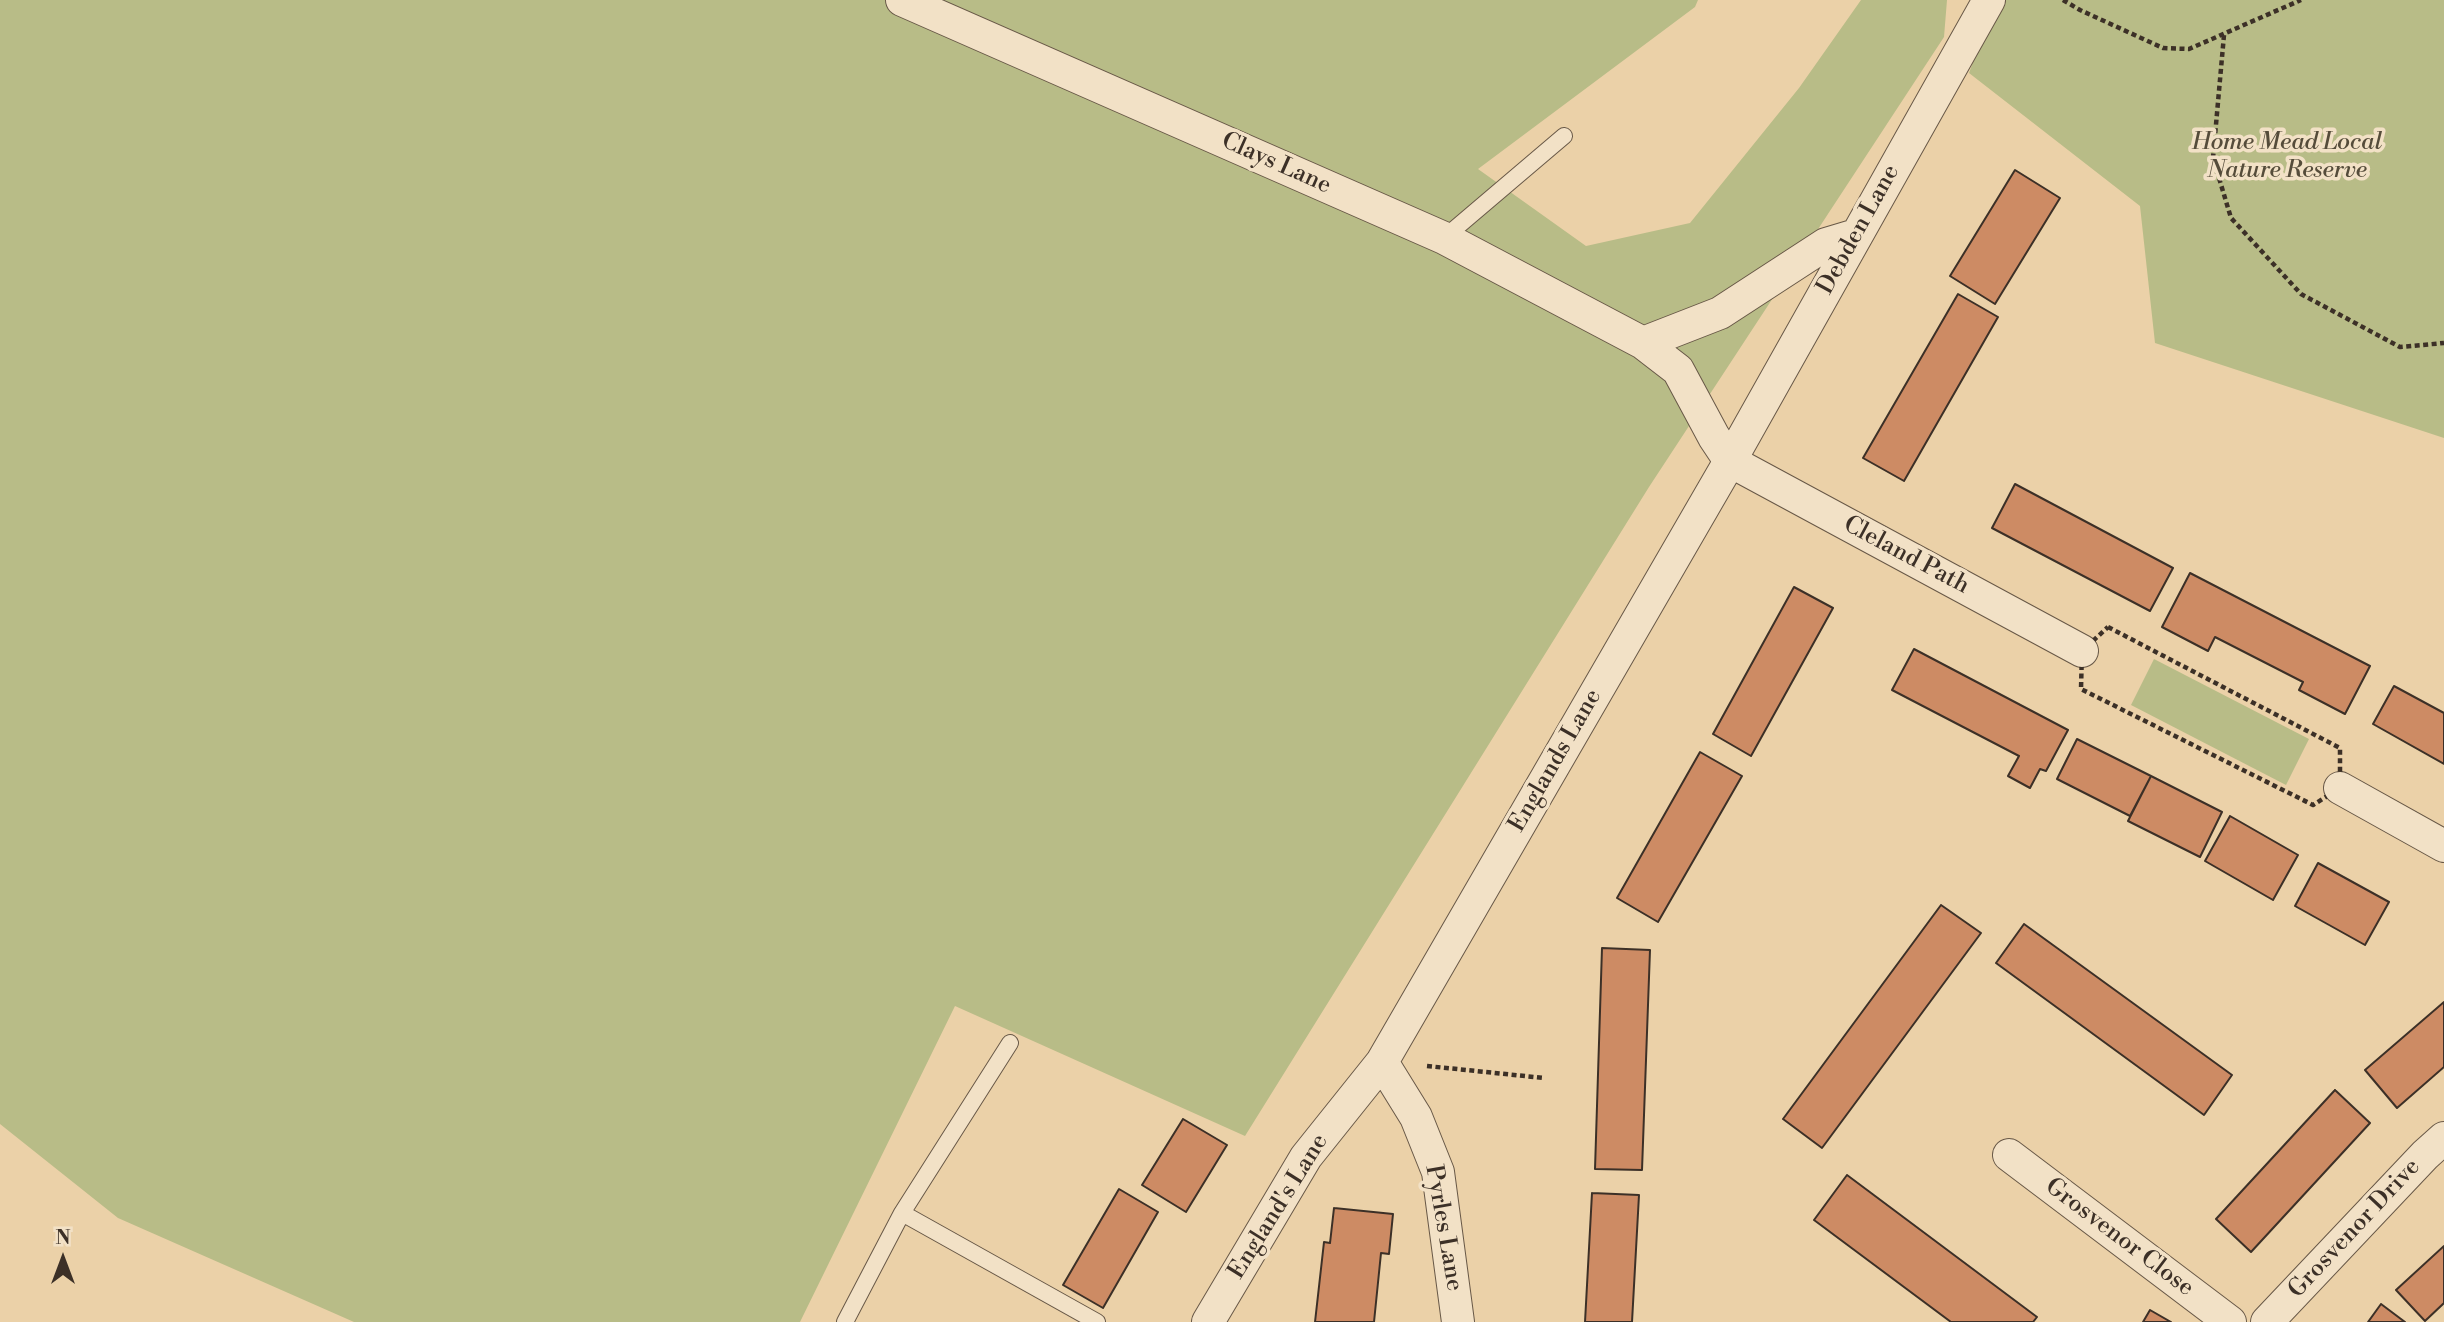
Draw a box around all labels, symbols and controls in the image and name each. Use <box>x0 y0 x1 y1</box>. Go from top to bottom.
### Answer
street label: Clays Lane <box>1217 127 1335 201</box>
park label: Home Mead Local Nature Reserve <box>2192 129 2382 185</box>
street label: Debden Lane <box>1812 160 1906 300</box>
street label: Cleland Path <box>1838 511 1974 601</box>
street label: Englands Lane <box>1503 684 1609 838</box>
street label: England's Lane <box>1223 1129 1335 1285</box>
street label: Grosvenor Drive <box>2283 1153 2427 1305</box>
street label: Pyrles Lane <box>1418 1163 1468 1293</box>
street label: Grosvenor Close <box>2039 1173 2199 1303</box>
north arrow <box>28 1224 98 1294</box>
text: N <box>55 1226 71 1250</box>

